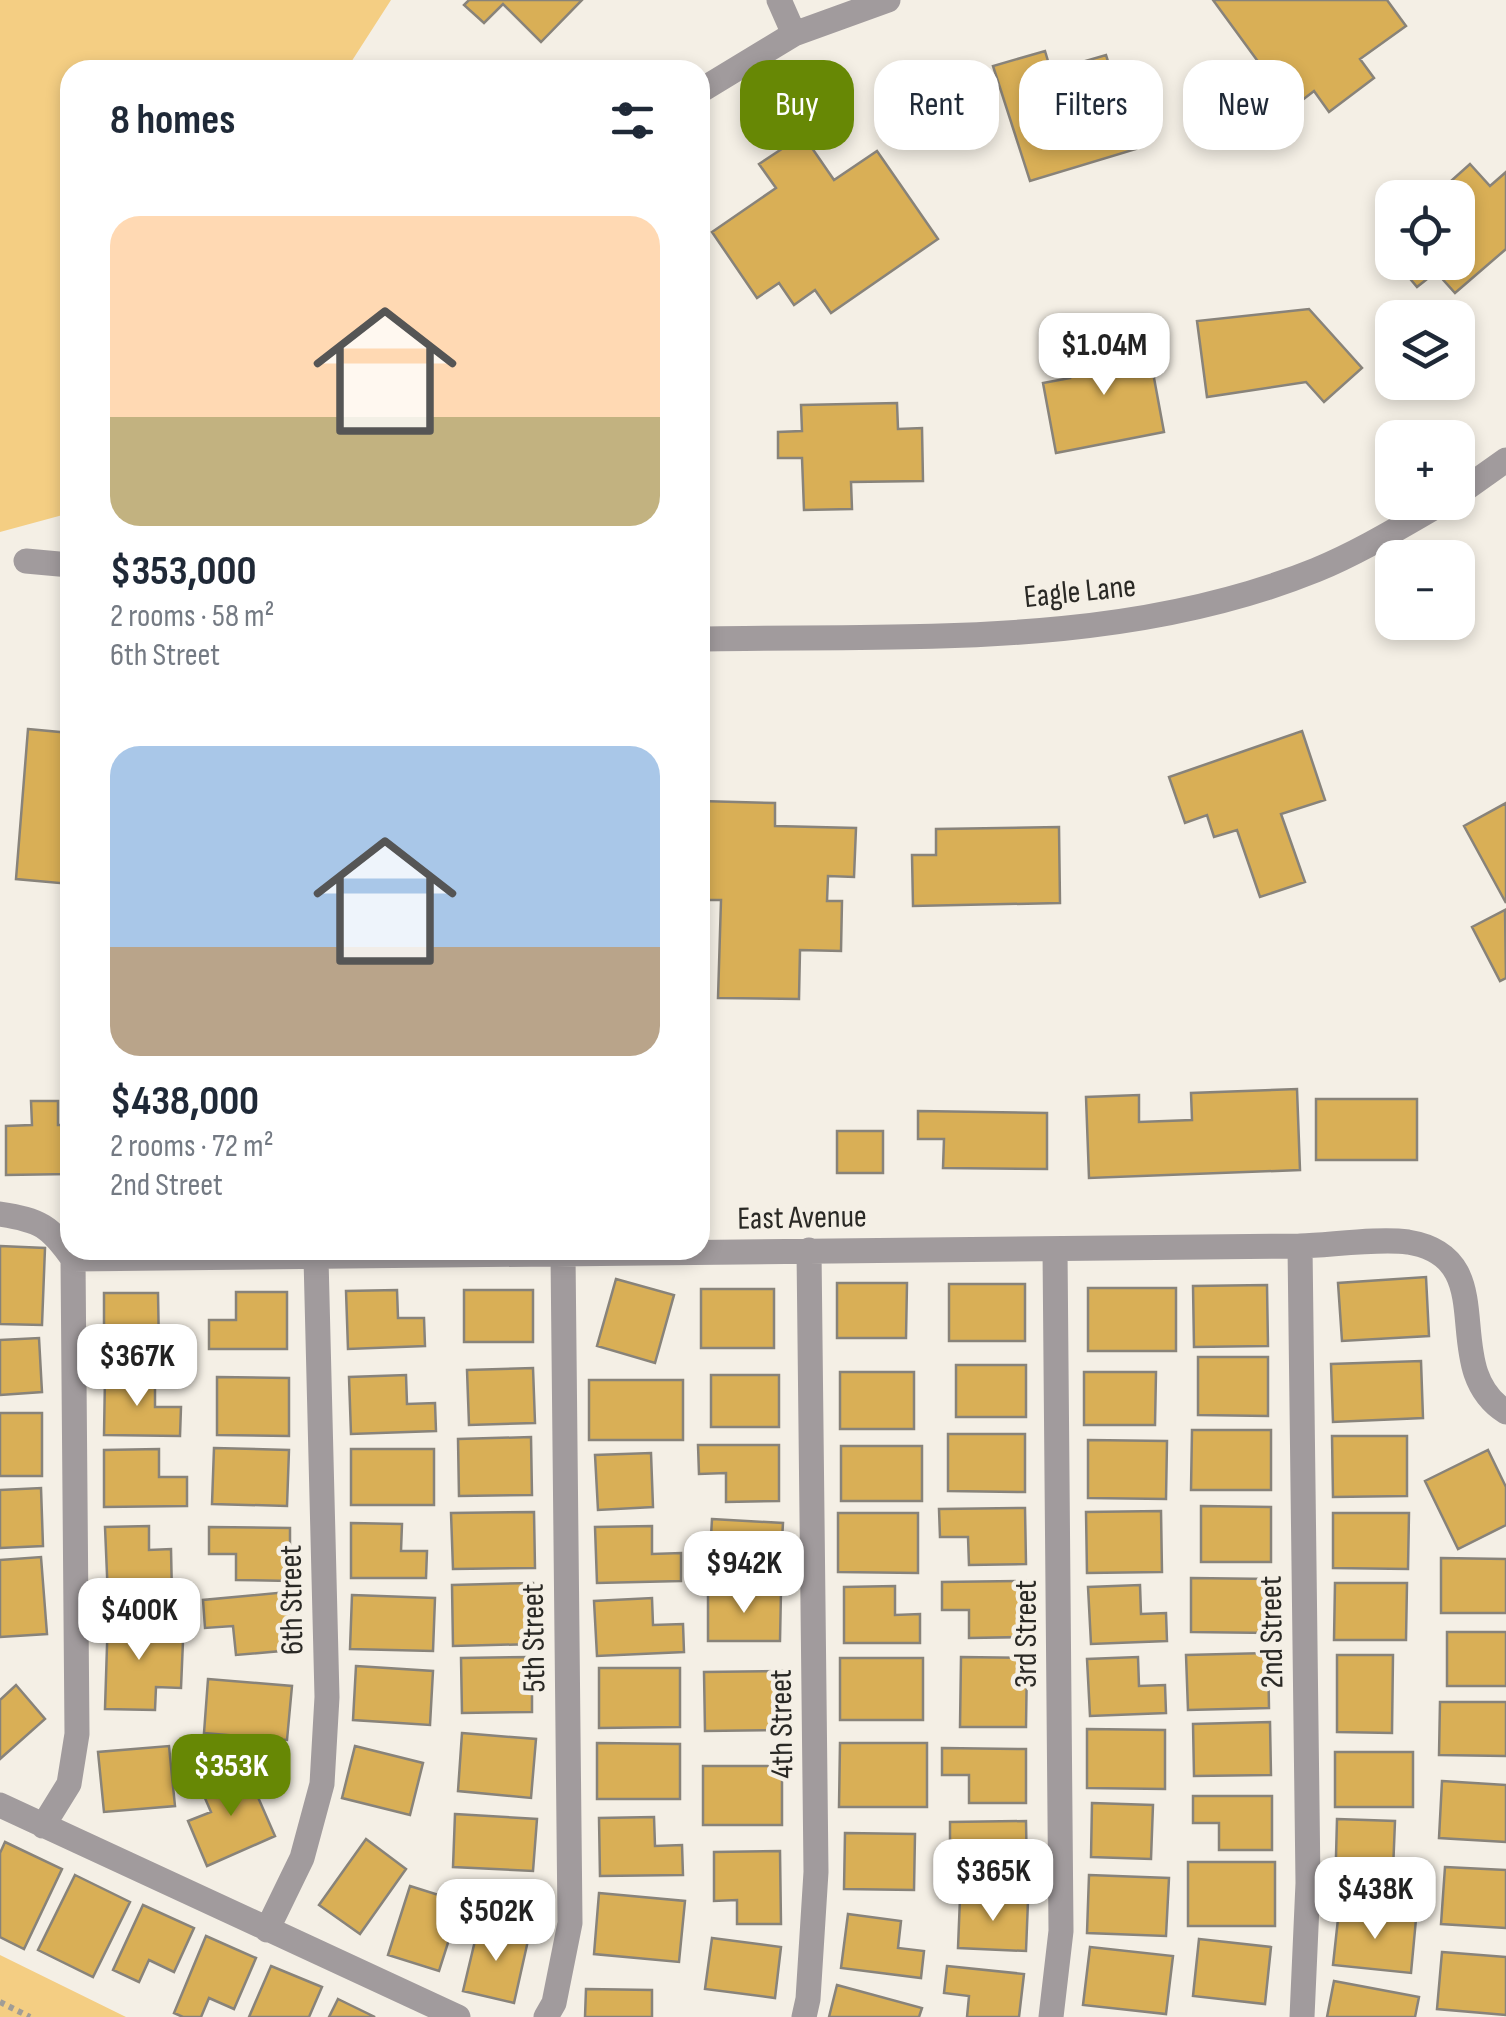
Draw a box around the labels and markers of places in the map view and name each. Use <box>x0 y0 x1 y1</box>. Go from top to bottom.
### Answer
pin: $1.04M <box>1023 313 1185 398</box>
pin: $367K <box>67 1324 207 1409</box>
pin: $942K <box>674 1531 814 1616</box>
pin: $400K <box>69 1578 209 1663</box>
pin: $353K <box>161 1734 301 1819</box>
pin: $365K <box>923 1839 1063 1924</box>
pin: $438K <box>1305 1857 1445 1942</box>
pin: $502K <box>426 1879 566 1964</box>

